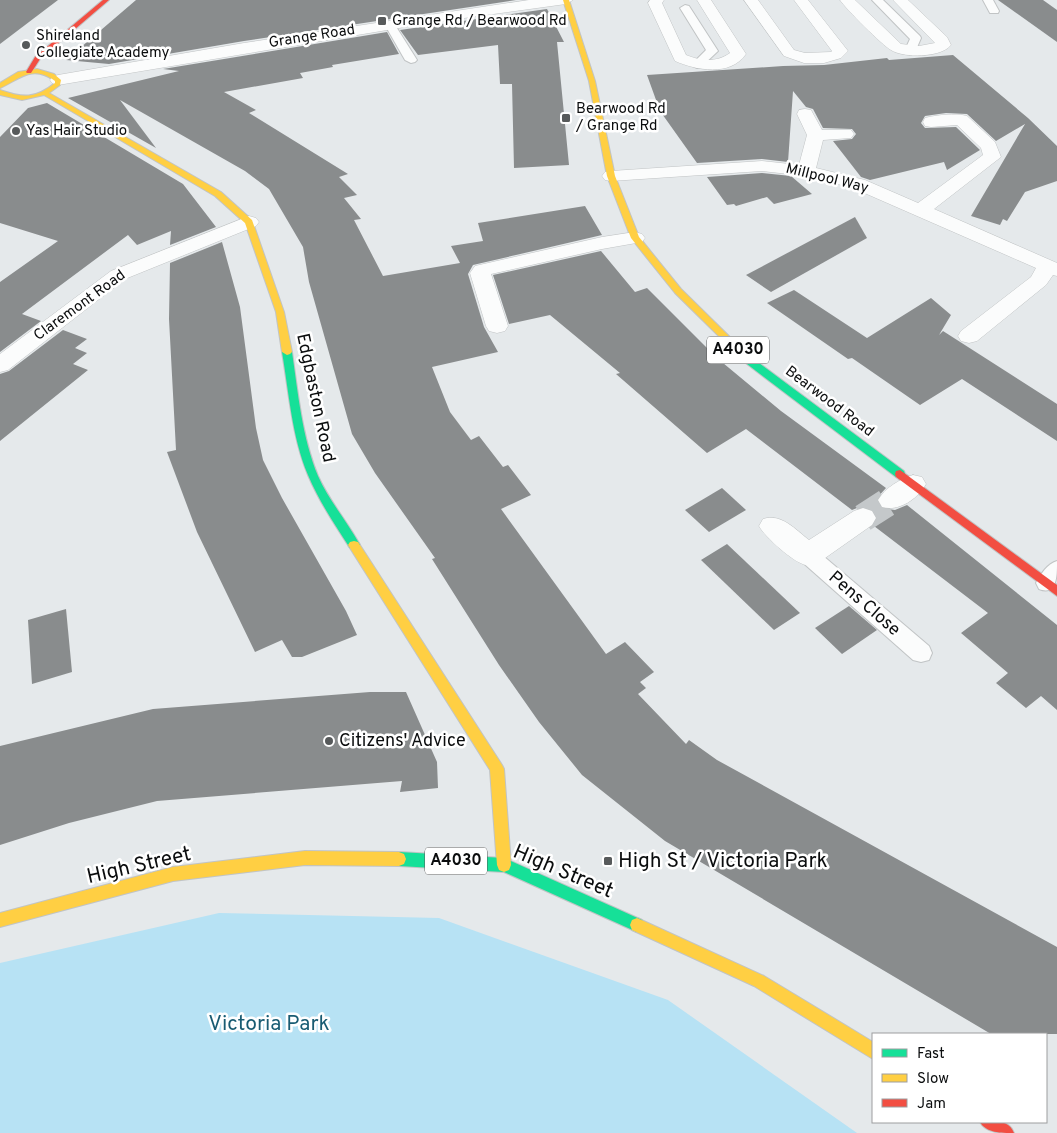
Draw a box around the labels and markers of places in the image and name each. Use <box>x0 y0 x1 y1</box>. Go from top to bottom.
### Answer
place label: Grange Rd / Bearwood Rd <box>392 12 567 31</box>
marker: Grange Rd / Bearwood Rd <box>376 15 388 27</box>
place label: Shireland Collegiate Academy <box>36 27 170 63</box>
marker: Shireland Collegiate Academy <box>20 39 32 51</box>
place label: Bearwood Rd / Grange Rd <box>575 100 666 136</box>
marker: Bearwood Rd / Grange Rd <box>560 112 572 124</box>
place label: Yas Hair Studio <box>26 122 127 141</box>
marker: Yas Hair Studio <box>10 125 22 137</box>
place label: Citizens' Advice <box>339 730 466 753</box>
marker: Citizens' Advice <box>323 735 335 747</box>
place label: High St / Victoria Park <box>618 848 828 875</box>
marker: High St / Victoria Park <box>602 855 614 867</box>

